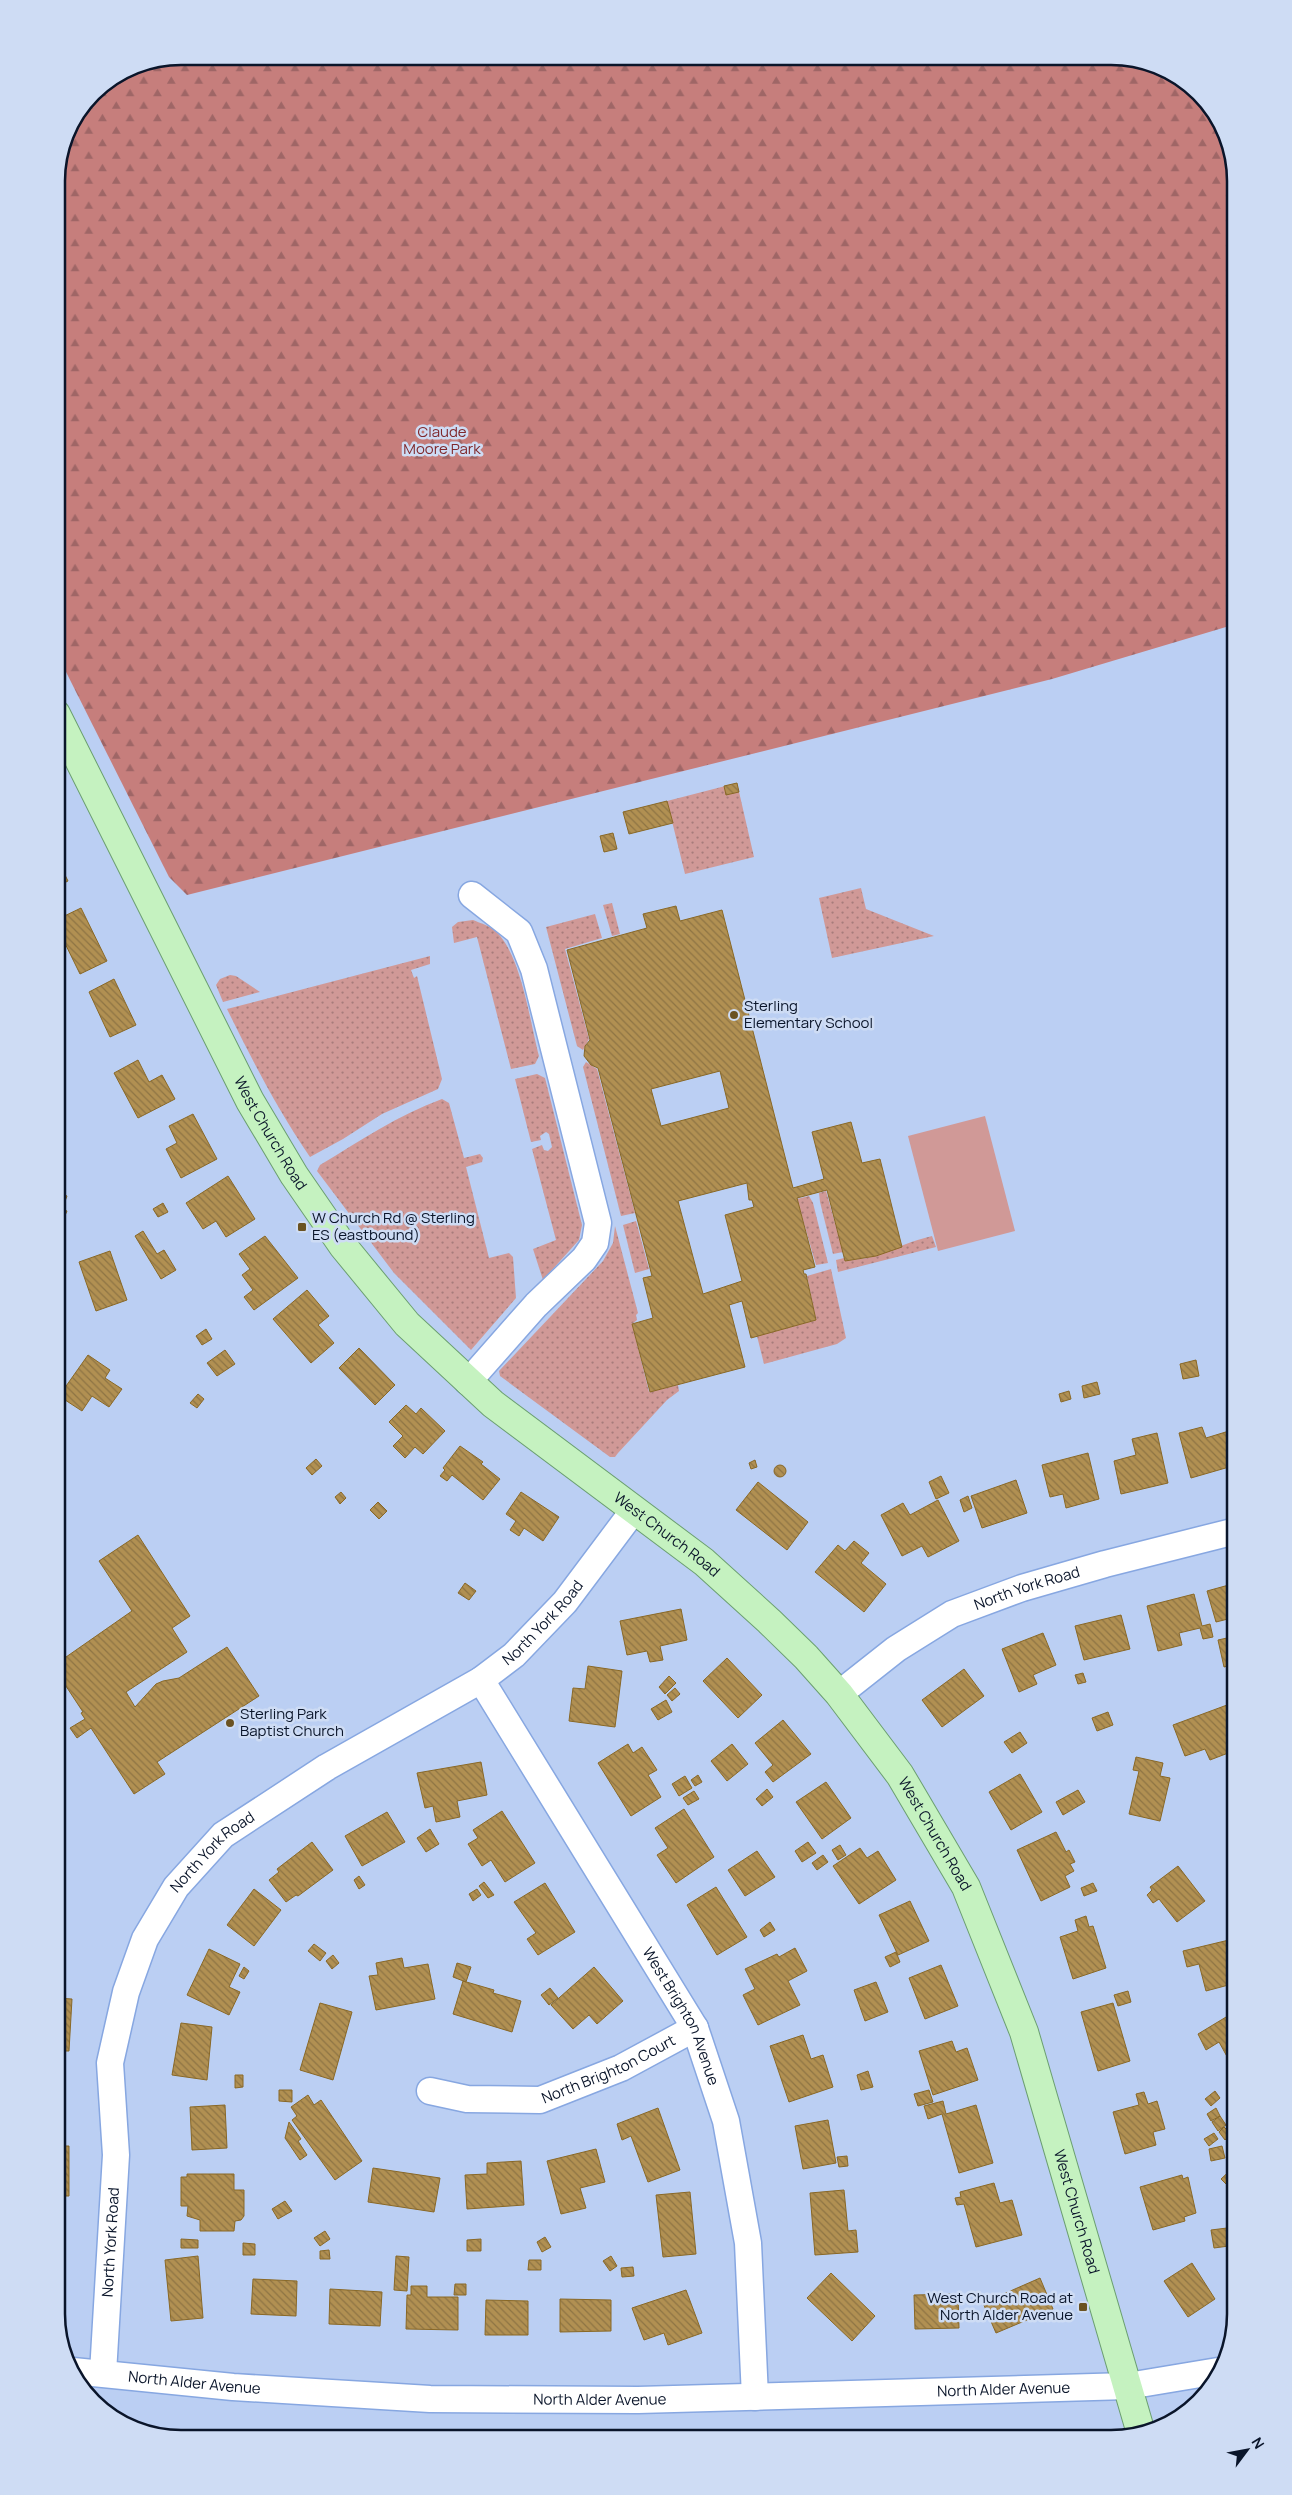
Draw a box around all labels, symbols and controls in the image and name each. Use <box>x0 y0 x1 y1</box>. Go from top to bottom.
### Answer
park label: Claude Moore Park <box>403 421 481 459</box>
place label: Sterling Elementary School <box>744 995 873 1033</box>
marker: Sterling Elementary School <box>728 1009 740 1021</box>
street label: West Church Road <box>229 1073 312 1194</box>
place label: W Church Rd @ Sterling ES (eastbound) <box>312 1207 475 1245</box>
marker: W Church Rd @ Sterling ES (eastbound) <box>296 1221 308 1233</box>
street label: West Church Road <box>610 1487 725 1582</box>
street label: North York Road <box>971 1561 1082 1615</box>
street label: North York Road <box>498 1576 588 1670</box>
place label: Sterling Park Baptist Church <box>240 1703 344 1741</box>
marker: Sterling Park Baptist Church <box>224 1717 236 1729</box>
street label: West Church Road <box>893 1773 977 1894</box>
street label: North York Road <box>165 1806 258 1897</box>
street label: West Brighton Avenue <box>638 1943 724 2088</box>
street label: North Brighton Court <box>538 2030 679 2108</box>
street label: West Church Road <box>1049 2147 1105 2276</box>
street label: North York Road <box>97 2187 124 2298</box>
place label: West Church Road at North Alder Avenue <box>927 2287 1073 2325</box>
marker: West Church Road at North Alder Avenue <box>1077 2301 1089 2313</box>
street label: North Alder Avenue <box>127 2366 262 2399</box>
street label: North Alder Avenue <box>937 2377 1071 2401</box>
street label: North Alder Avenue <box>533 2388 667 2410</box>
north arrow <box>1222 2425 1272 2475</box>
text: N <box>1248 2434 1269 2452</box>

